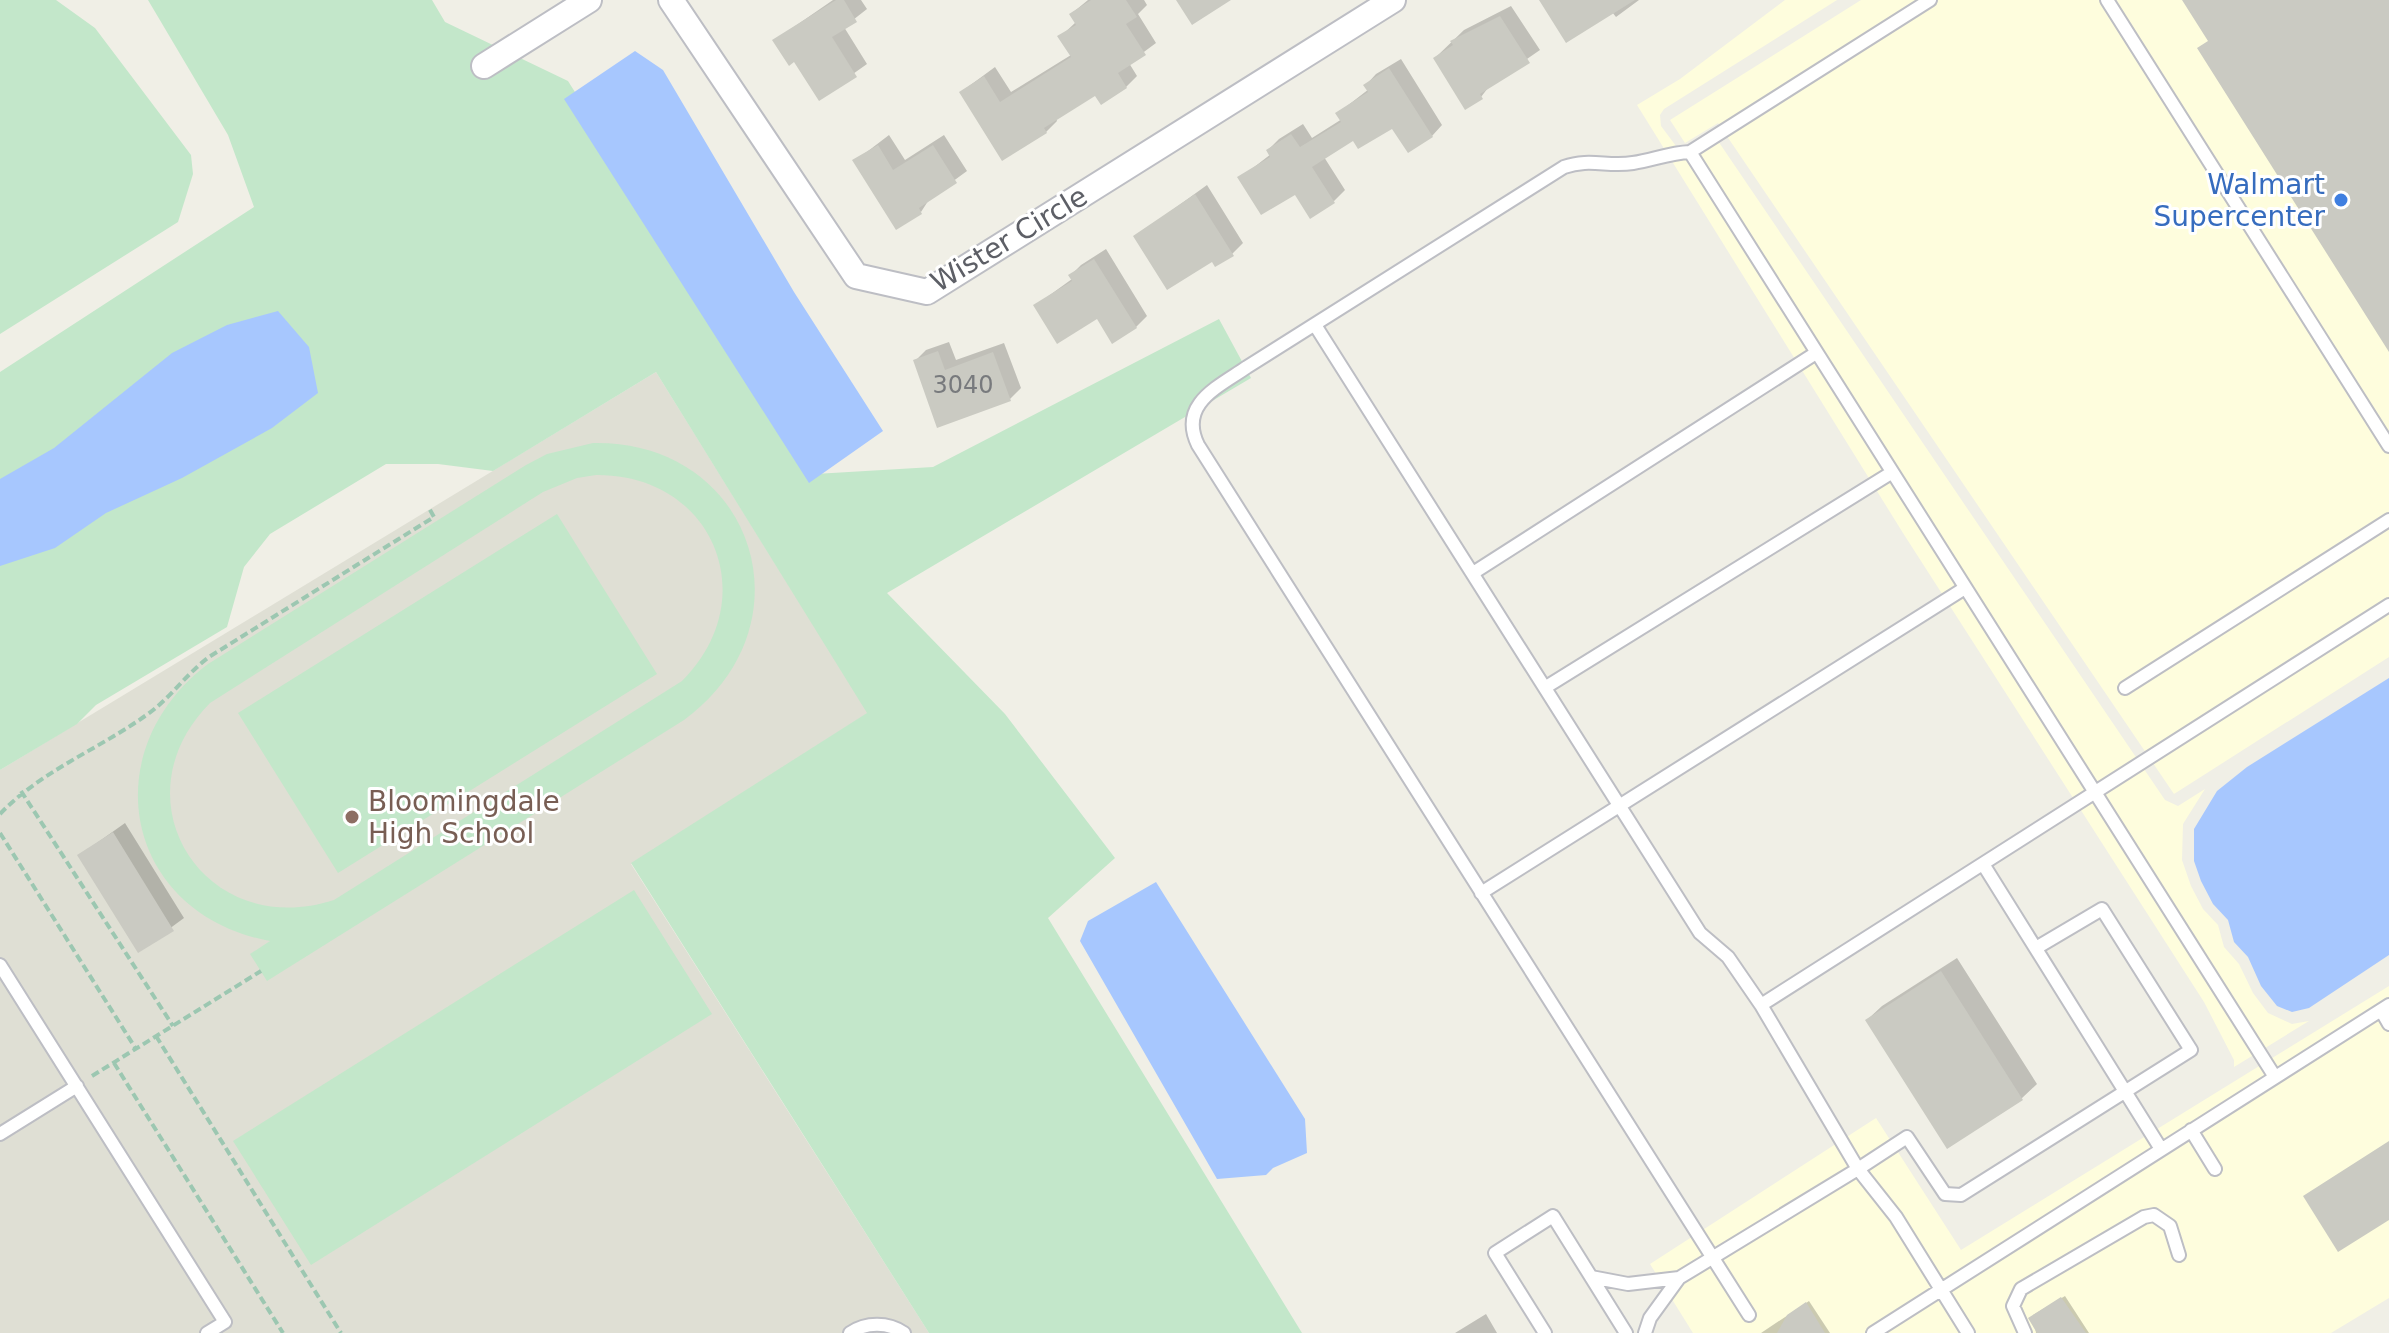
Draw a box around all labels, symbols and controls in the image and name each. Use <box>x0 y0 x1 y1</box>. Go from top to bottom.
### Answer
place label: Walmart Supercenter <box>2154 168 2325 233</box>
street label: Wister Circle <box>925 179 1093 299</box>
marker: Walmart Supercenter <box>2332 191 2350 209</box>
house number: 3040 <box>932 371 994 399</box>
place label: Bloomingdale High School <box>368 785 560 850</box>
marker: Bloomingdale High School <box>343 808 361 826</box>

